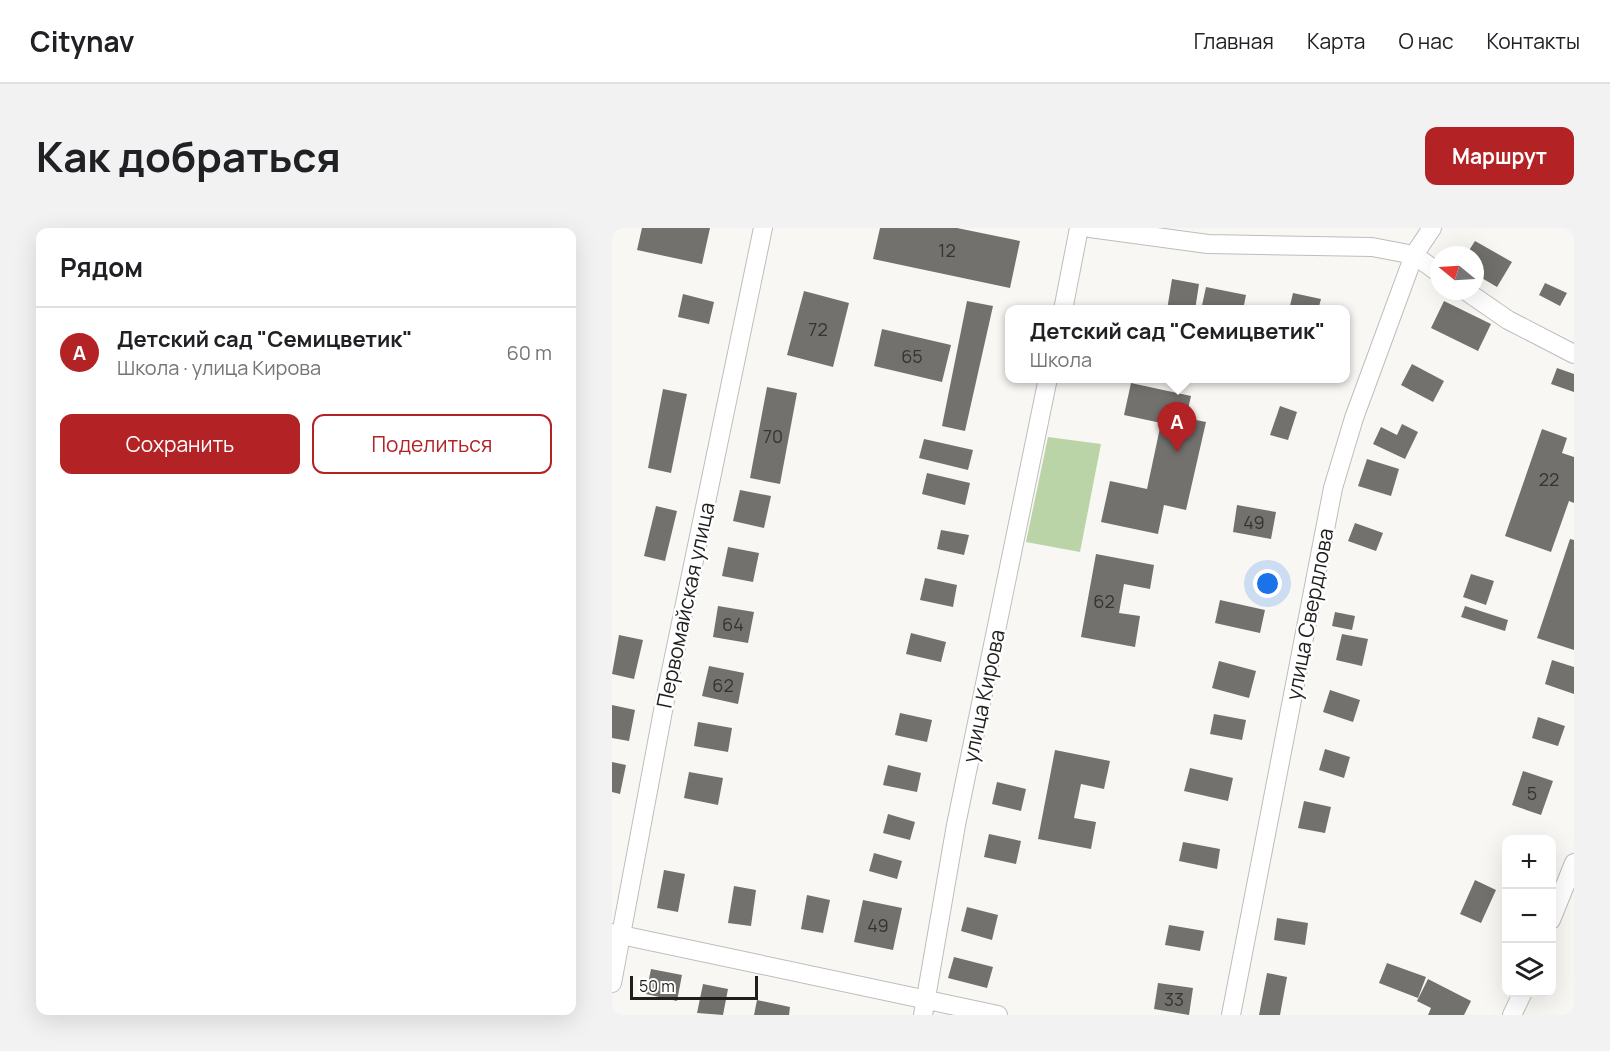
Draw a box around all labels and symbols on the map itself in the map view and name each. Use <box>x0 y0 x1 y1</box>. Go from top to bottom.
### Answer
house number: 12 <box>938 238 956 262</box>
north arrow <box>1430 246 1484 300</box>
house number: 72 <box>808 317 828 341</box>
house number: 65 <box>901 344 923 368</box>
pin: A <box>1158 402 1196 452</box>
house number: 70 <box>763 424 783 448</box>
house number: 22 <box>1539 467 1559 491</box>
street label: Первомайская улица <box>649 499 721 711</box>
house number: 49 <box>1243 510 1265 534</box>
street label: улица Свердлова <box>1279 526 1339 702</box>
your location <box>1253 569 1282 598</box>
house number: 62 <box>1093 589 1115 613</box>
house number: 64 <box>722 612 744 636</box>
street label: улица Кирова <box>955 627 1011 765</box>
house number: 62 <box>712 673 734 697</box>
house number: 5 <box>1527 781 1537 805</box>
house number: 49 <box>867 913 889 937</box>
scale bar <box>630 973 758 1000</box>
house number: 33 <box>1164 987 1184 1011</box>

